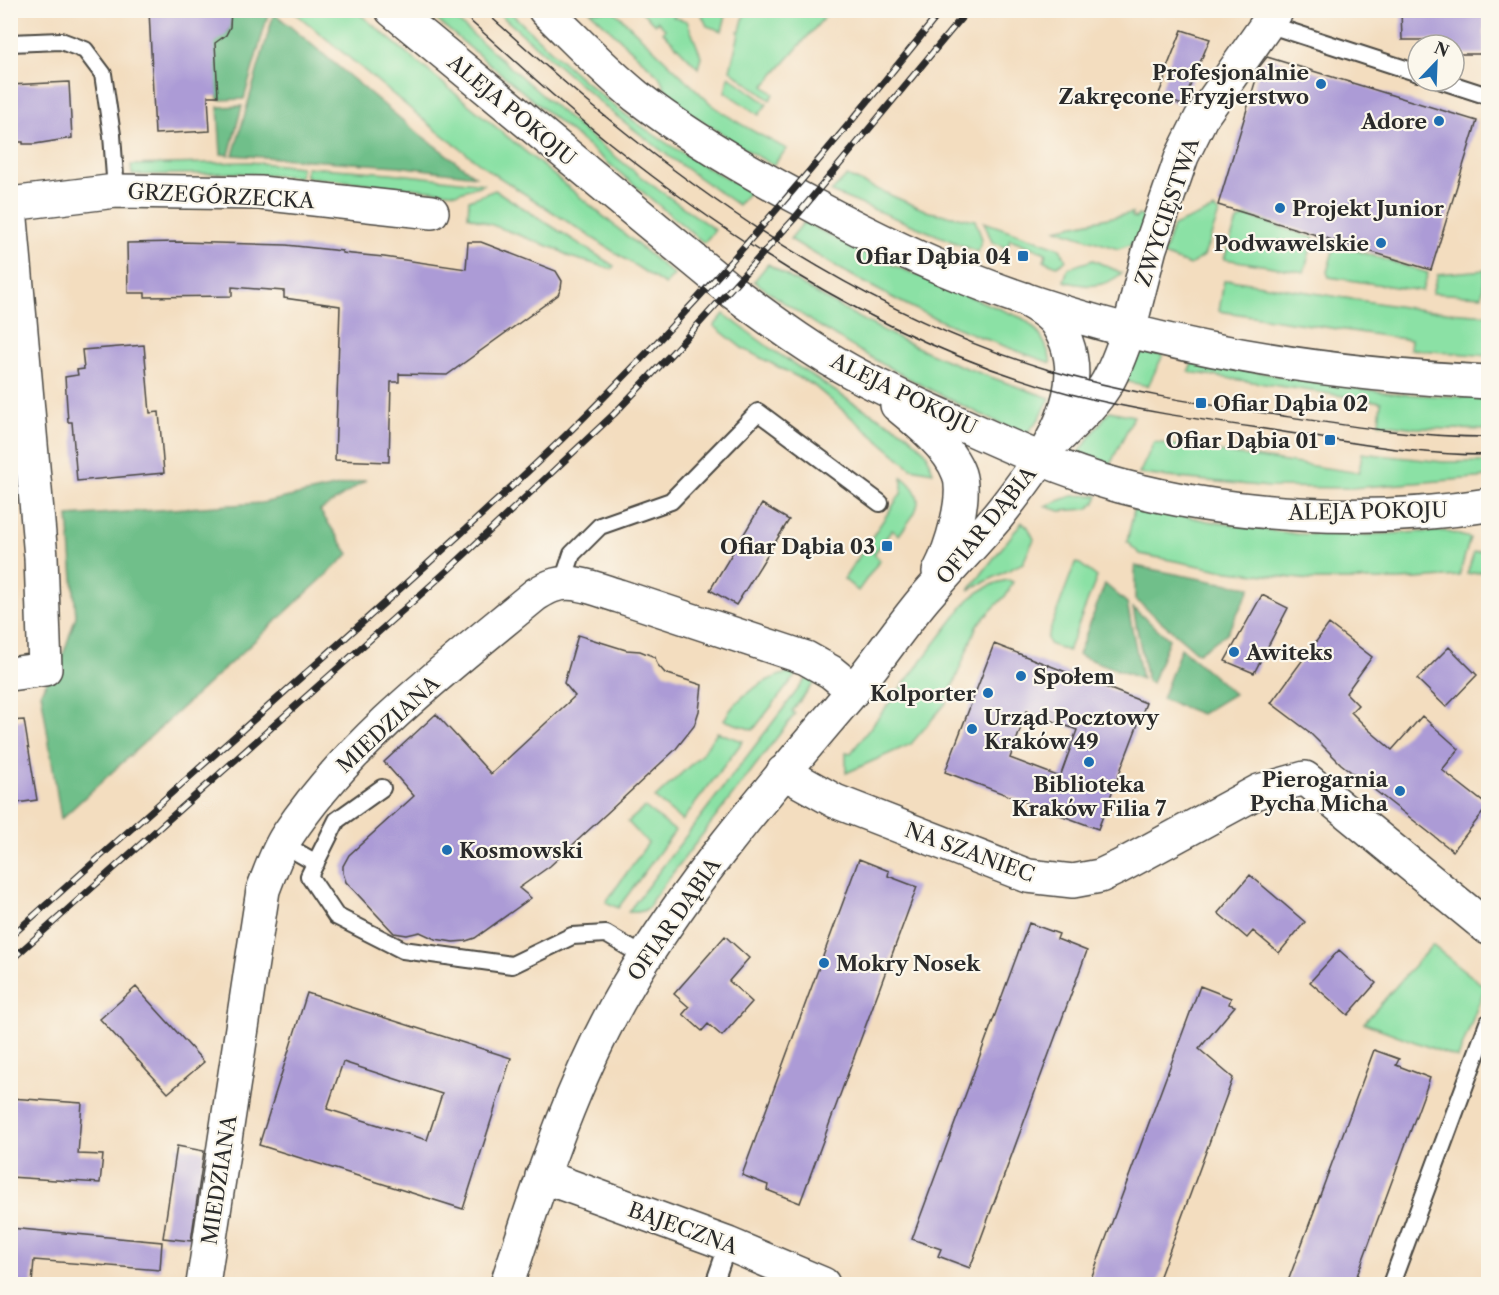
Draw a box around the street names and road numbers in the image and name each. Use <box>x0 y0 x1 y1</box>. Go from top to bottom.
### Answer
street label: ALEJA POKOJU <box>442 49 581 171</box>
street label: ZWYCIĘSTWA <box>1130 134 1204 289</box>
street label: GRZEGÓRZECKA <box>127 179 316 213</box>
street label: ALEJA POKOJU <box>826 347 981 440</box>
street label: OFIAR DĄBIA <box>931 461 1041 589</box>
street label: ALEJA POKOJU <box>1287 497 1448 525</box>
street label: MIEDZIANA <box>332 670 445 778</box>
street label: NA SZANIEC <box>902 817 1038 887</box>
street label: OFIAR DĄBIA <box>622 852 726 985</box>
street label: MIEDZIANA <box>196 1113 242 1247</box>
street label: BAJECZNA <box>625 1197 742 1260</box>

